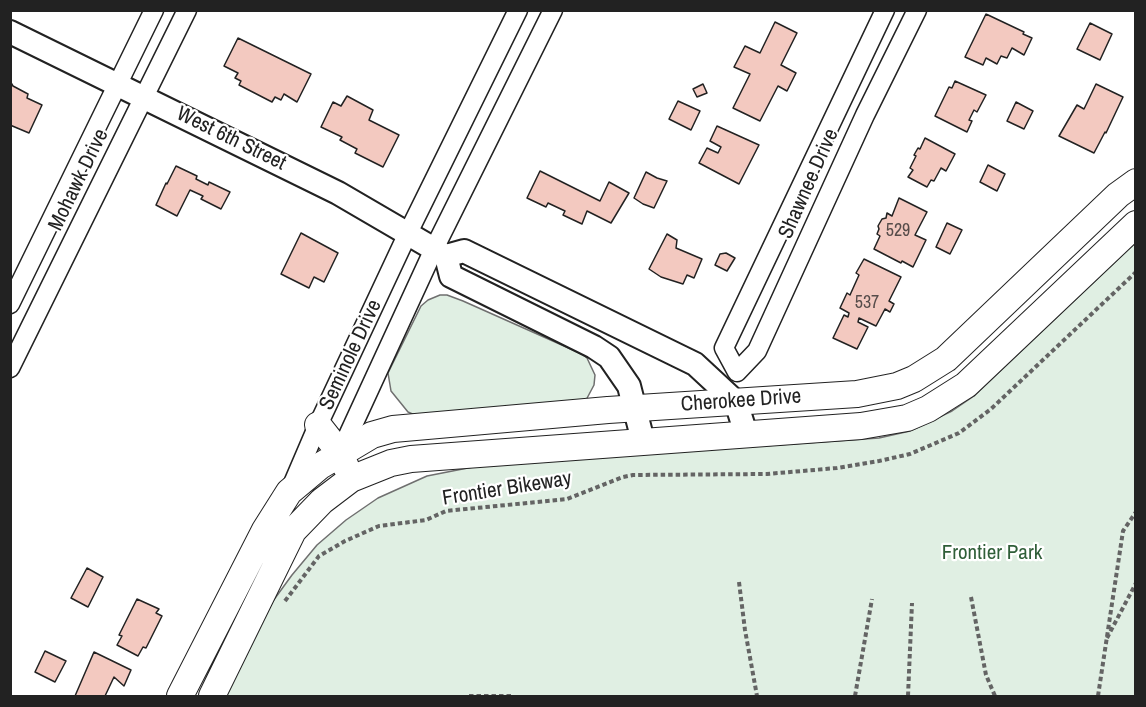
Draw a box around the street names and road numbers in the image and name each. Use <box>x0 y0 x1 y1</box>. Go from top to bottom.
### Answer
street label: West 6th Street <box>172 102 290 176</box>
street label: Mohawk Drive <box>44 125 114 235</box>
street label: Shawnee Drive <box>774 125 844 243</box>
street label: Seminole Drive <box>315 296 387 414</box>
street label: Cherokee Drive <box>680 384 802 418</box>
street label: Frontier Bikeway <box>441 466 573 512</box>

